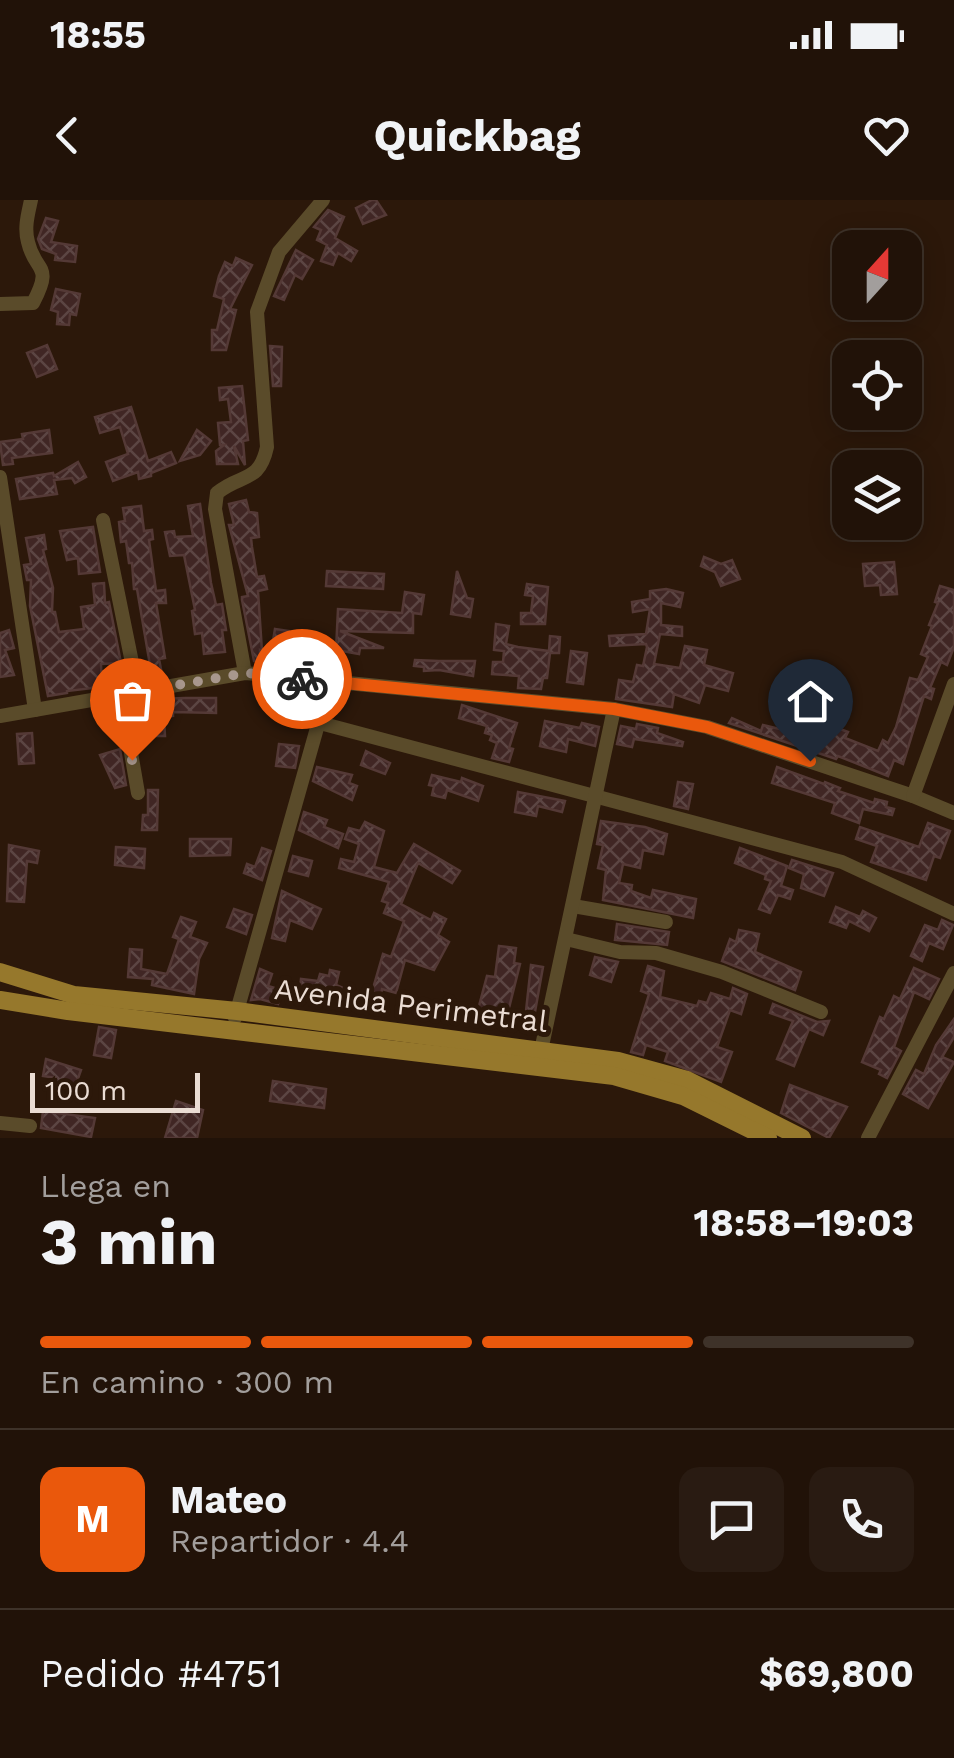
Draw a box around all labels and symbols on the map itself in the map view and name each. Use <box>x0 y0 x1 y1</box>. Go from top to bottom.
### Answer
north arrow <box>832 230 922 320</box>
courier <box>252 629 352 729</box>
pin <box>90 658 175 761</box>
pin <box>768 659 853 762</box>
street label: Avenida Perimetral <box>272 971 550 1039</box>
scale bar <box>30 1068 200 1113</box>

